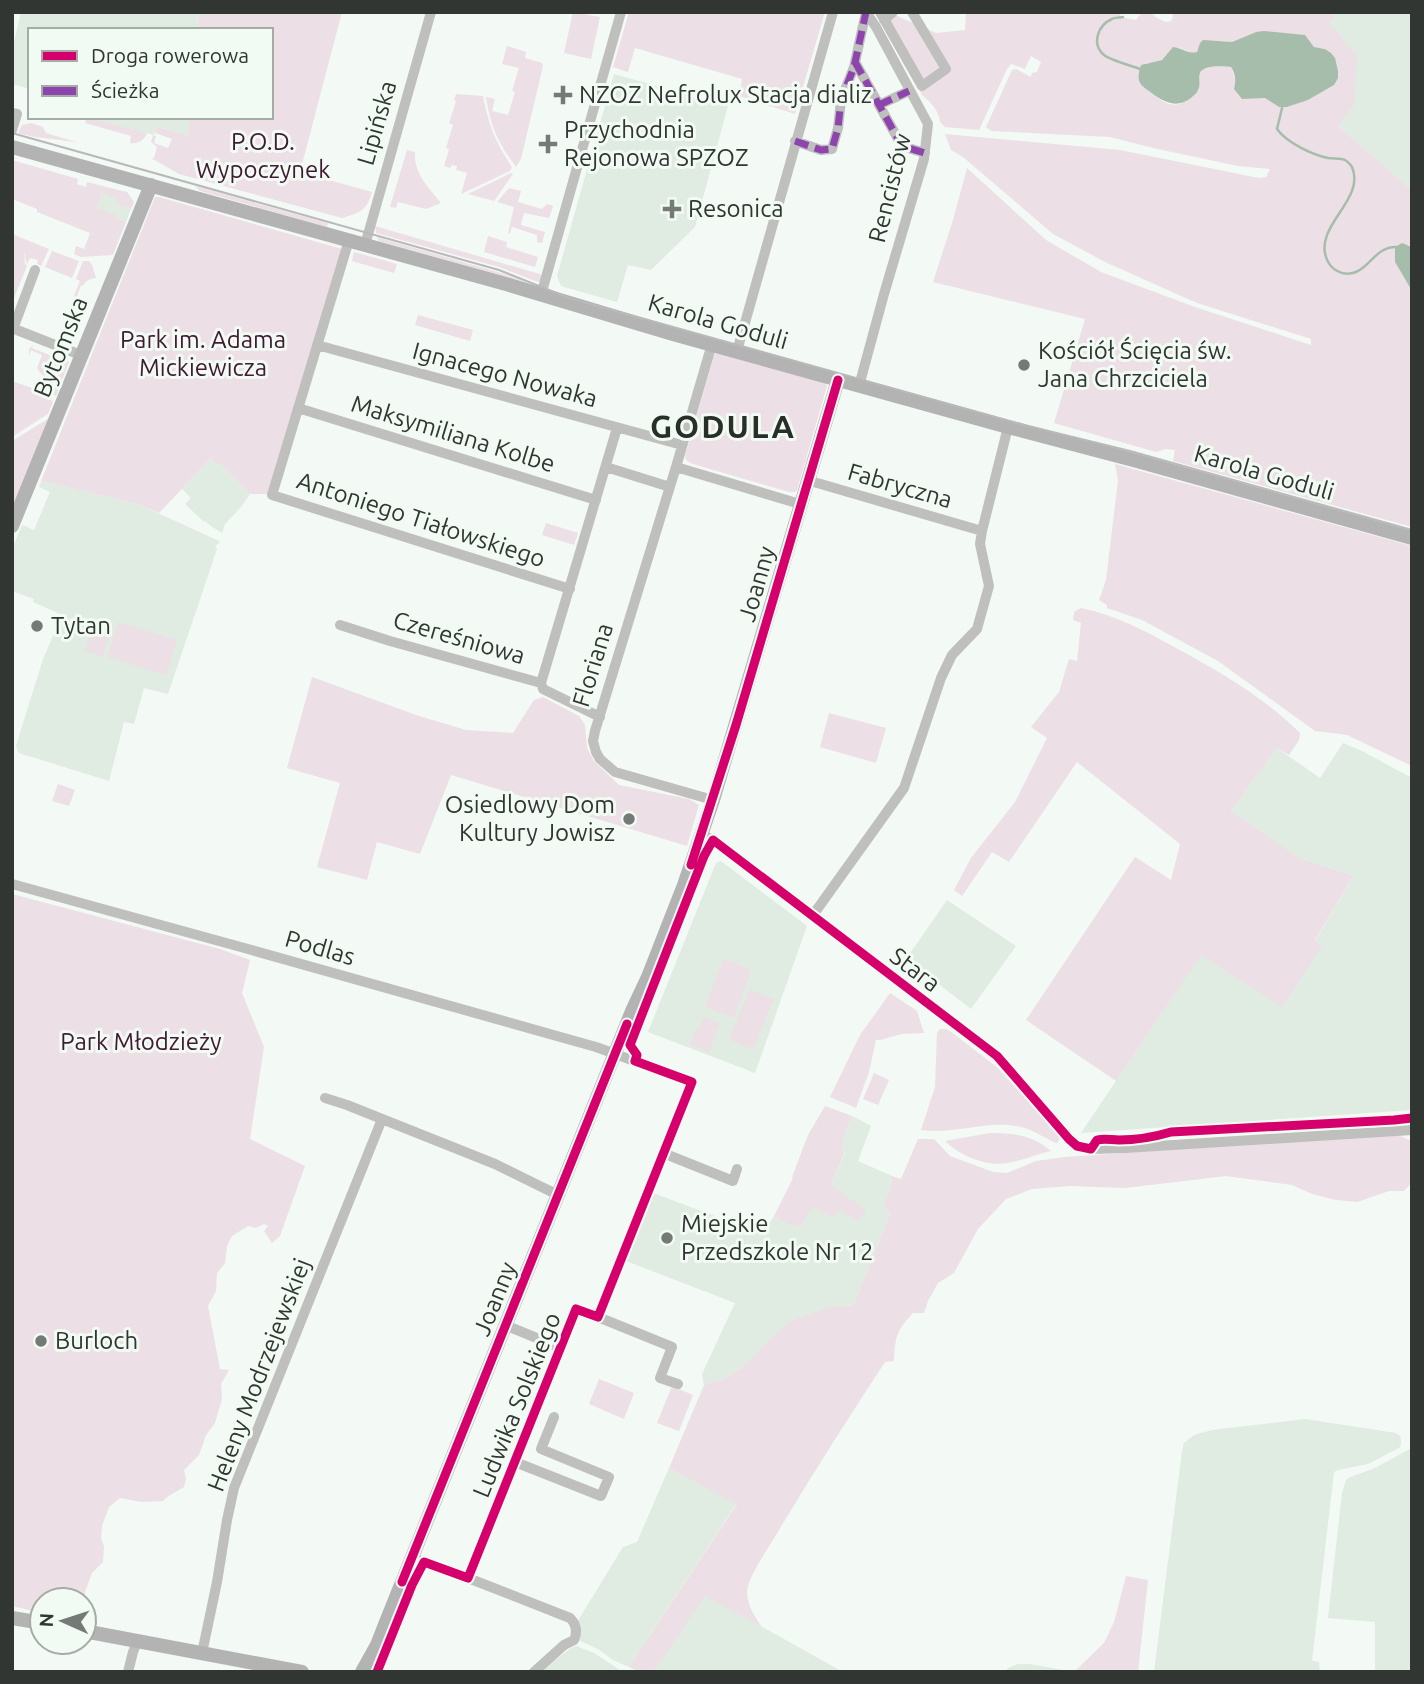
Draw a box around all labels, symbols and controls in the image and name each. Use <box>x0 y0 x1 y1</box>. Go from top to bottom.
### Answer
legend <box>28 28 273 119</box>
text: Droga rowerowa <box>91 43 249 67</box>
text: Ścieżka <box>91 78 160 102</box>
street label: Lipińska <box>352 78 401 168</box>
place label: NZOZ Nefrolux Stacja dializ <box>579 81 872 108</box>
marker: NZOZ Nefrolux Stacja dializ <box>553 85 573 105</box>
place label: Przychodnia Rejonowa SPZOZ <box>564 116 749 171</box>
park label: P.O.D. Wypoczynek <box>196 128 330 183</box>
street label: Rencistów <box>863 130 916 245</box>
marker: Przychodnia Rejonowa SPZOZ <box>538 134 558 154</box>
place label: Resonica <box>688 195 784 222</box>
marker: Resonica <box>662 199 682 219</box>
street label: Karola Goduli <box>645 289 791 354</box>
street label: Bytomska <box>28 293 93 401</box>
park label: Park im. Adama Mickiewicza <box>120 326 286 381</box>
place label: Kościół Ścięcia św. Jana Chrzciciela <box>1038 336 1232 392</box>
street label: Ignacego Nowaka <box>410 337 600 412</box>
marker: Kościół Ścięcia św. Jana Chrzciciela <box>1016 357 1032 373</box>
street label: Maksymiliana Kolbe <box>348 390 558 477</box>
district label: GODULA <box>650 408 796 444</box>
street label: Karola Goduli <box>1191 440 1337 505</box>
street label: Fabryczna <box>845 458 956 513</box>
street label: Antoniego Tiałowskiego <box>294 467 549 572</box>
street label: Joanny <box>733 543 780 625</box>
street label: Czereśniowa <box>390 606 528 669</box>
place label: Tytan <box>51 612 111 639</box>
marker: Tytan <box>29 618 45 634</box>
street label: Floriana <box>567 620 618 710</box>
place label: Osiedlowy Dom Kultury Jowisz <box>445 791 615 846</box>
marker: Osiedlowy Dom Kultury Jowisz <box>621 811 637 827</box>
street label: Podlas <box>282 925 358 970</box>
street label: Stara <box>885 942 946 997</box>
park label: Park Młodzieży <box>60 1028 222 1055</box>
place label: Miejskie Przedszkole Nr 12 <box>681 1210 874 1265</box>
marker: Miejskie Przedszkole Nr 12 <box>659 1230 675 1246</box>
street label: Heleny Modrzejewskiej <box>202 1255 315 1495</box>
street label: Joanny <box>468 1258 522 1340</box>
street label: Ludwika Solskiego <box>467 1309 566 1501</box>
place label: Burloch <box>55 1327 138 1354</box>
marker: Burloch <box>33 1333 49 1349</box>
north arrow <box>28 1586 98 1656</box>
text: N <box>35 1612 57 1628</box>

